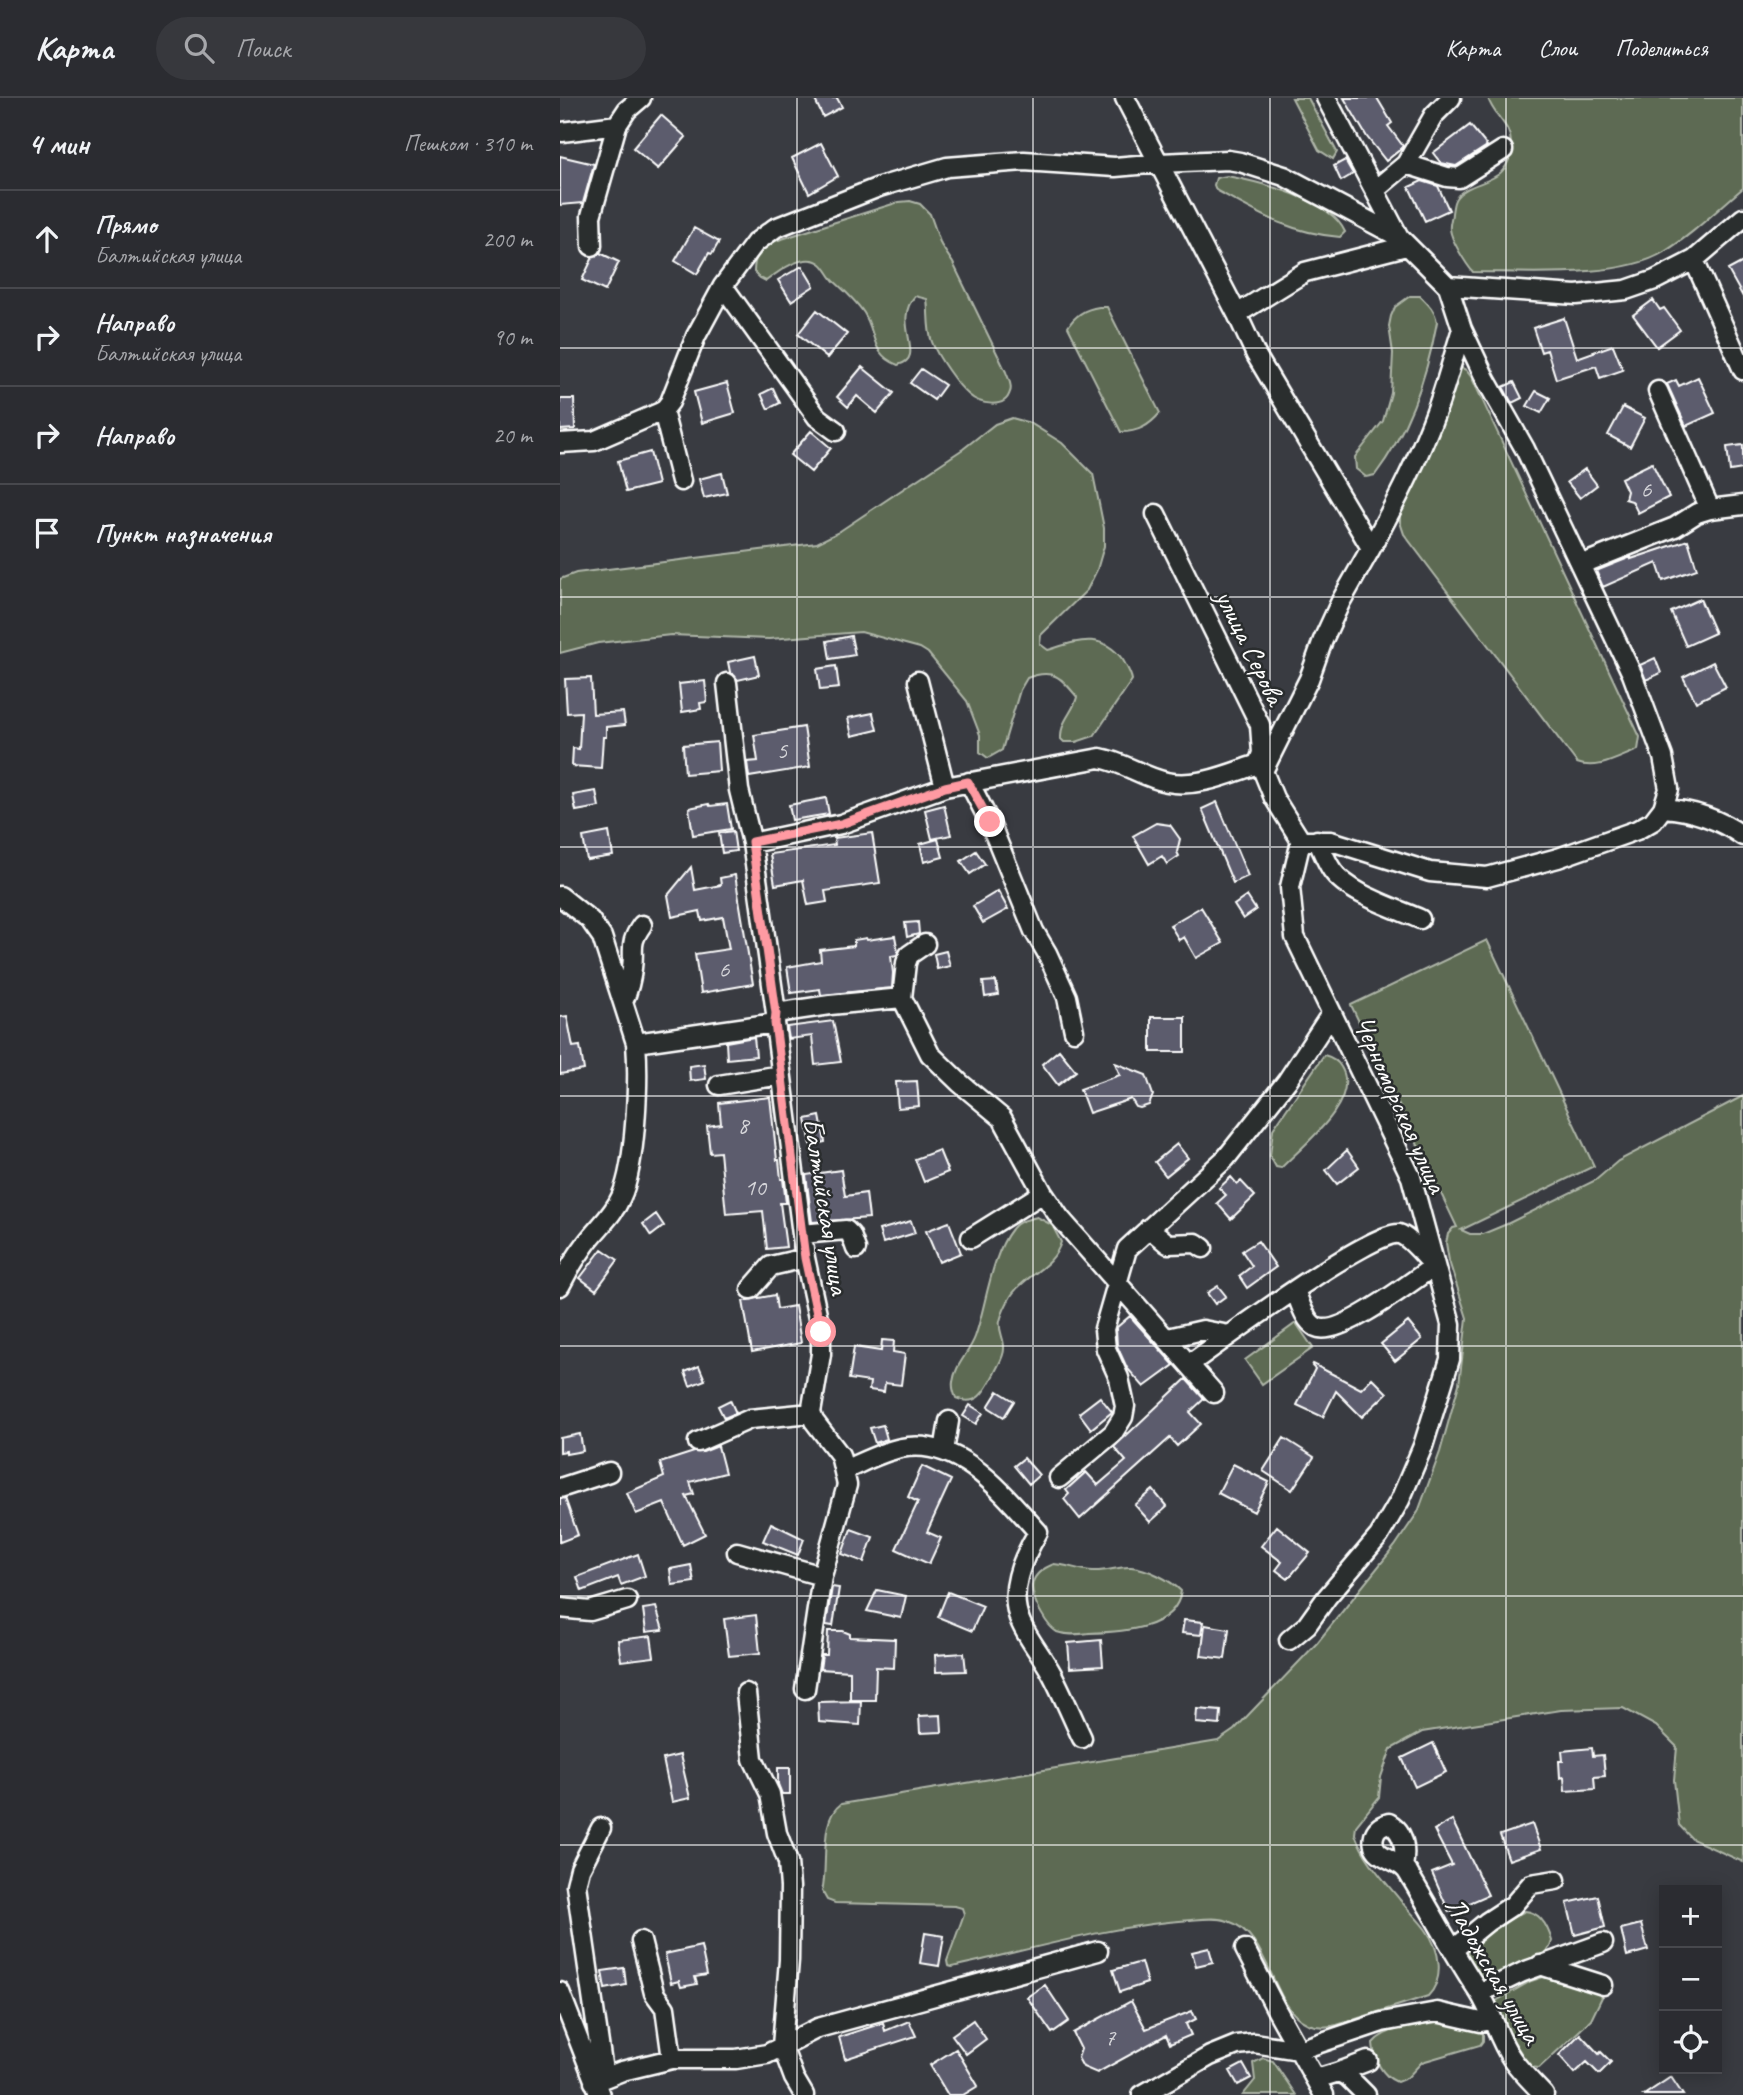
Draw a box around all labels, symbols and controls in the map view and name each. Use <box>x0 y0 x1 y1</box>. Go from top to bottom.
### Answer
search box <box>156 17 646 80</box>
text: Карта <box>35 27 114 69</box>
icon: search <box>180 29 218 67</box>
text: Поиск <box>236 32 290 65</box>
text: Карта <box>1446 33 1500 63</box>
text: Слои <box>1538 33 1577 63</box>
text: Поделиться <box>1615 33 1708 63</box>
text: 4 мин <box>28 125 89 163</box>
text: Пешком · 310 m <box>404 129 532 158</box>
text: Прямо <box>95 208 157 241</box>
icon: ahead <box>28 220 66 258</box>
text: 200 m <box>483 225 532 254</box>
text: Балтийская улица <box>95 241 241 270</box>
text: Направо <box>95 306 174 339</box>
icon: right <box>28 318 66 356</box>
text: 90 m <box>493 323 532 352</box>
text: Балтийская улица <box>95 339 241 368</box>
icon: right <box>28 416 66 454</box>
text: Направо <box>95 419 174 452</box>
text: 20 m <box>493 421 532 450</box>
house number: 6 <box>1641 474 1653 504</box>
icon: arrive <box>28 514 66 552</box>
text: Пункт назначения <box>95 517 271 550</box>
street label: улица Серова <box>1207 582 1294 713</box>
house number: 5 <box>777 735 789 765</box>
route end <box>974 806 1005 837</box>
house number: 6 <box>719 954 731 984</box>
street label: Черноморская улица <box>1346 1010 1456 1200</box>
house number: 8 <box>738 1110 751 1140</box>
street label: Балтийская улица <box>795 1115 858 1299</box>
house number: 10 <box>744 1172 768 1202</box>
route start <box>805 1316 836 1347</box>
map controls <box>1659 1885 1722 2074</box>
button: + <box>1659 1885 1722 1948</box>
street label: Ладожская улица <box>1437 1891 1551 2051</box>
button: − <box>1659 1948 1722 2011</box>
button: locate <box>1659 2011 1722 2074</box>
house number: 7 <box>1105 2022 1117 2052</box>

